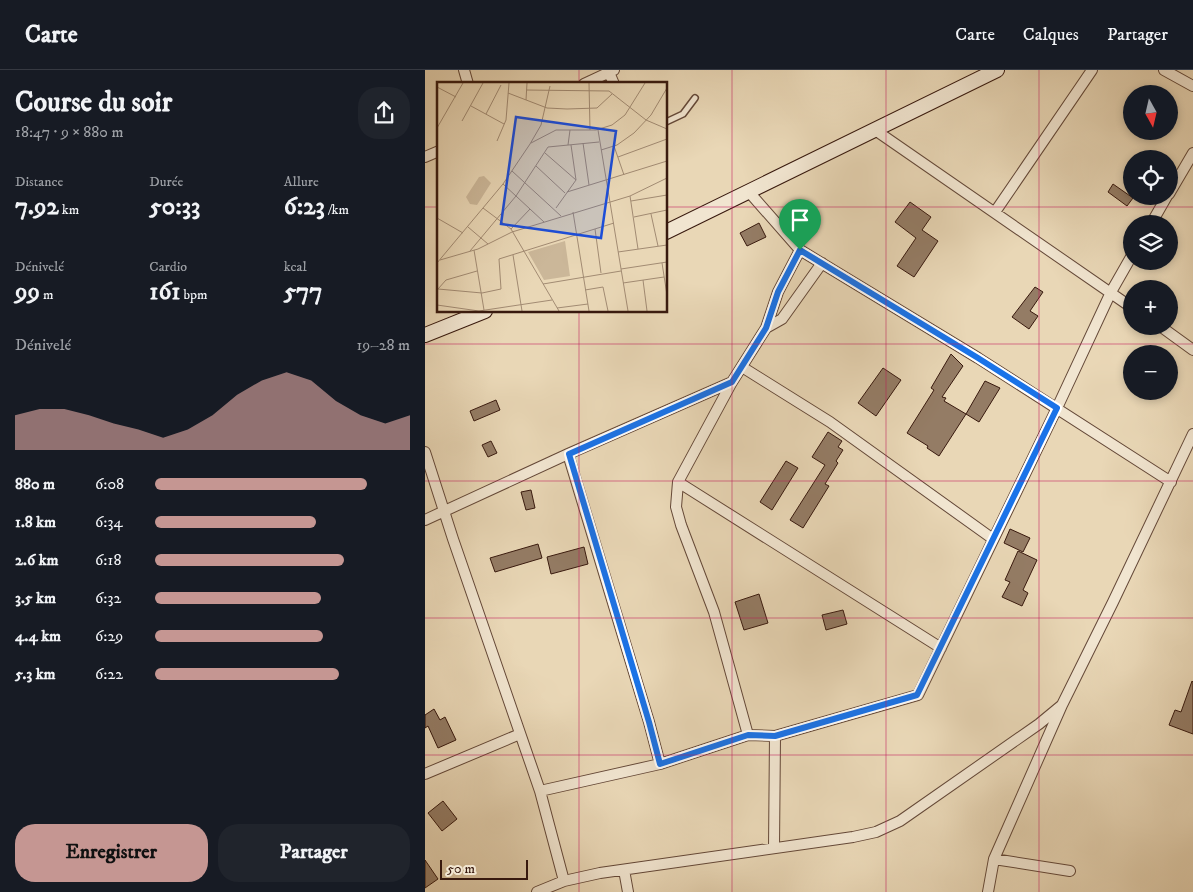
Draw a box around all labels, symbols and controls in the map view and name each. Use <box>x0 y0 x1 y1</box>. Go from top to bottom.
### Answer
text: Carte <box>25 20 78 50</box>
text: Carte <box>955 24 995 46</box>
text: Calques <box>1023 24 1079 46</box>
text: Partager <box>1107 24 1168 46</box>
inset map <box>437 82 667 312</box>
text: Course du soir <box>15 85 172 120</box>
north arrow <box>1123 85 1177 140</box>
map controls <box>1123 85 1178 400</box>
button: share <box>358 87 410 139</box>
text: 18:47 · 9 × 880 m <box>15 122 123 142</box>
button: locate <box>1123 150 1178 205</box>
text: Distance <box>15 173 63 191</box>
text: Durée <box>149 173 183 191</box>
text: Allure <box>284 173 319 191</box>
text: 7.92 <box>15 191 59 222</box>
text: 50:33 <box>149 191 200 222</box>
text: 6:23 <box>284 191 325 222</box>
pin <box>779 199 821 250</box>
text: km <box>59 201 79 219</box>
text: /km <box>325 201 349 219</box>
icon: arrive <box>786 206 814 234</box>
button: layers <box>1123 215 1178 270</box>
text: Dénivelé <box>15 258 64 276</box>
text: Cardio <box>149 258 187 276</box>
text: kcal <box>284 258 307 276</box>
text: 99 <box>15 276 40 307</box>
text: 161 <box>149 276 180 307</box>
text: 577 <box>284 276 322 307</box>
button: + <box>1123 280 1178 335</box>
text: m <box>40 286 53 304</box>
text: bpm <box>180 286 208 304</box>
text: Dénivelé <box>15 335 71 355</box>
text: 19–28 m <box>356 335 410 355</box>
button: − <box>1123 345 1178 400</box>
text: 880 m <box>15 474 55 494</box>
text: 6:08 <box>95 474 124 494</box>
text: 1.8 km <box>15 512 56 532</box>
text: 6:34 <box>95 512 123 532</box>
text: 2.6 km <box>15 550 59 570</box>
text: 6:18 <box>95 550 121 570</box>
text: 3.5 km <box>15 588 56 608</box>
text: 6:32 <box>95 588 121 608</box>
text: 4.4 km <box>15 626 61 646</box>
text: 6:29 <box>95 626 123 646</box>
text: 5.3 km <box>15 664 56 684</box>
text: 6:22 <box>95 664 123 684</box>
button: Enregistrer <box>15 824 208 882</box>
button: Partager <box>218 824 410 882</box>
scale bar <box>440 857 527 880</box>
text: 50 m <box>447 860 475 878</box>

